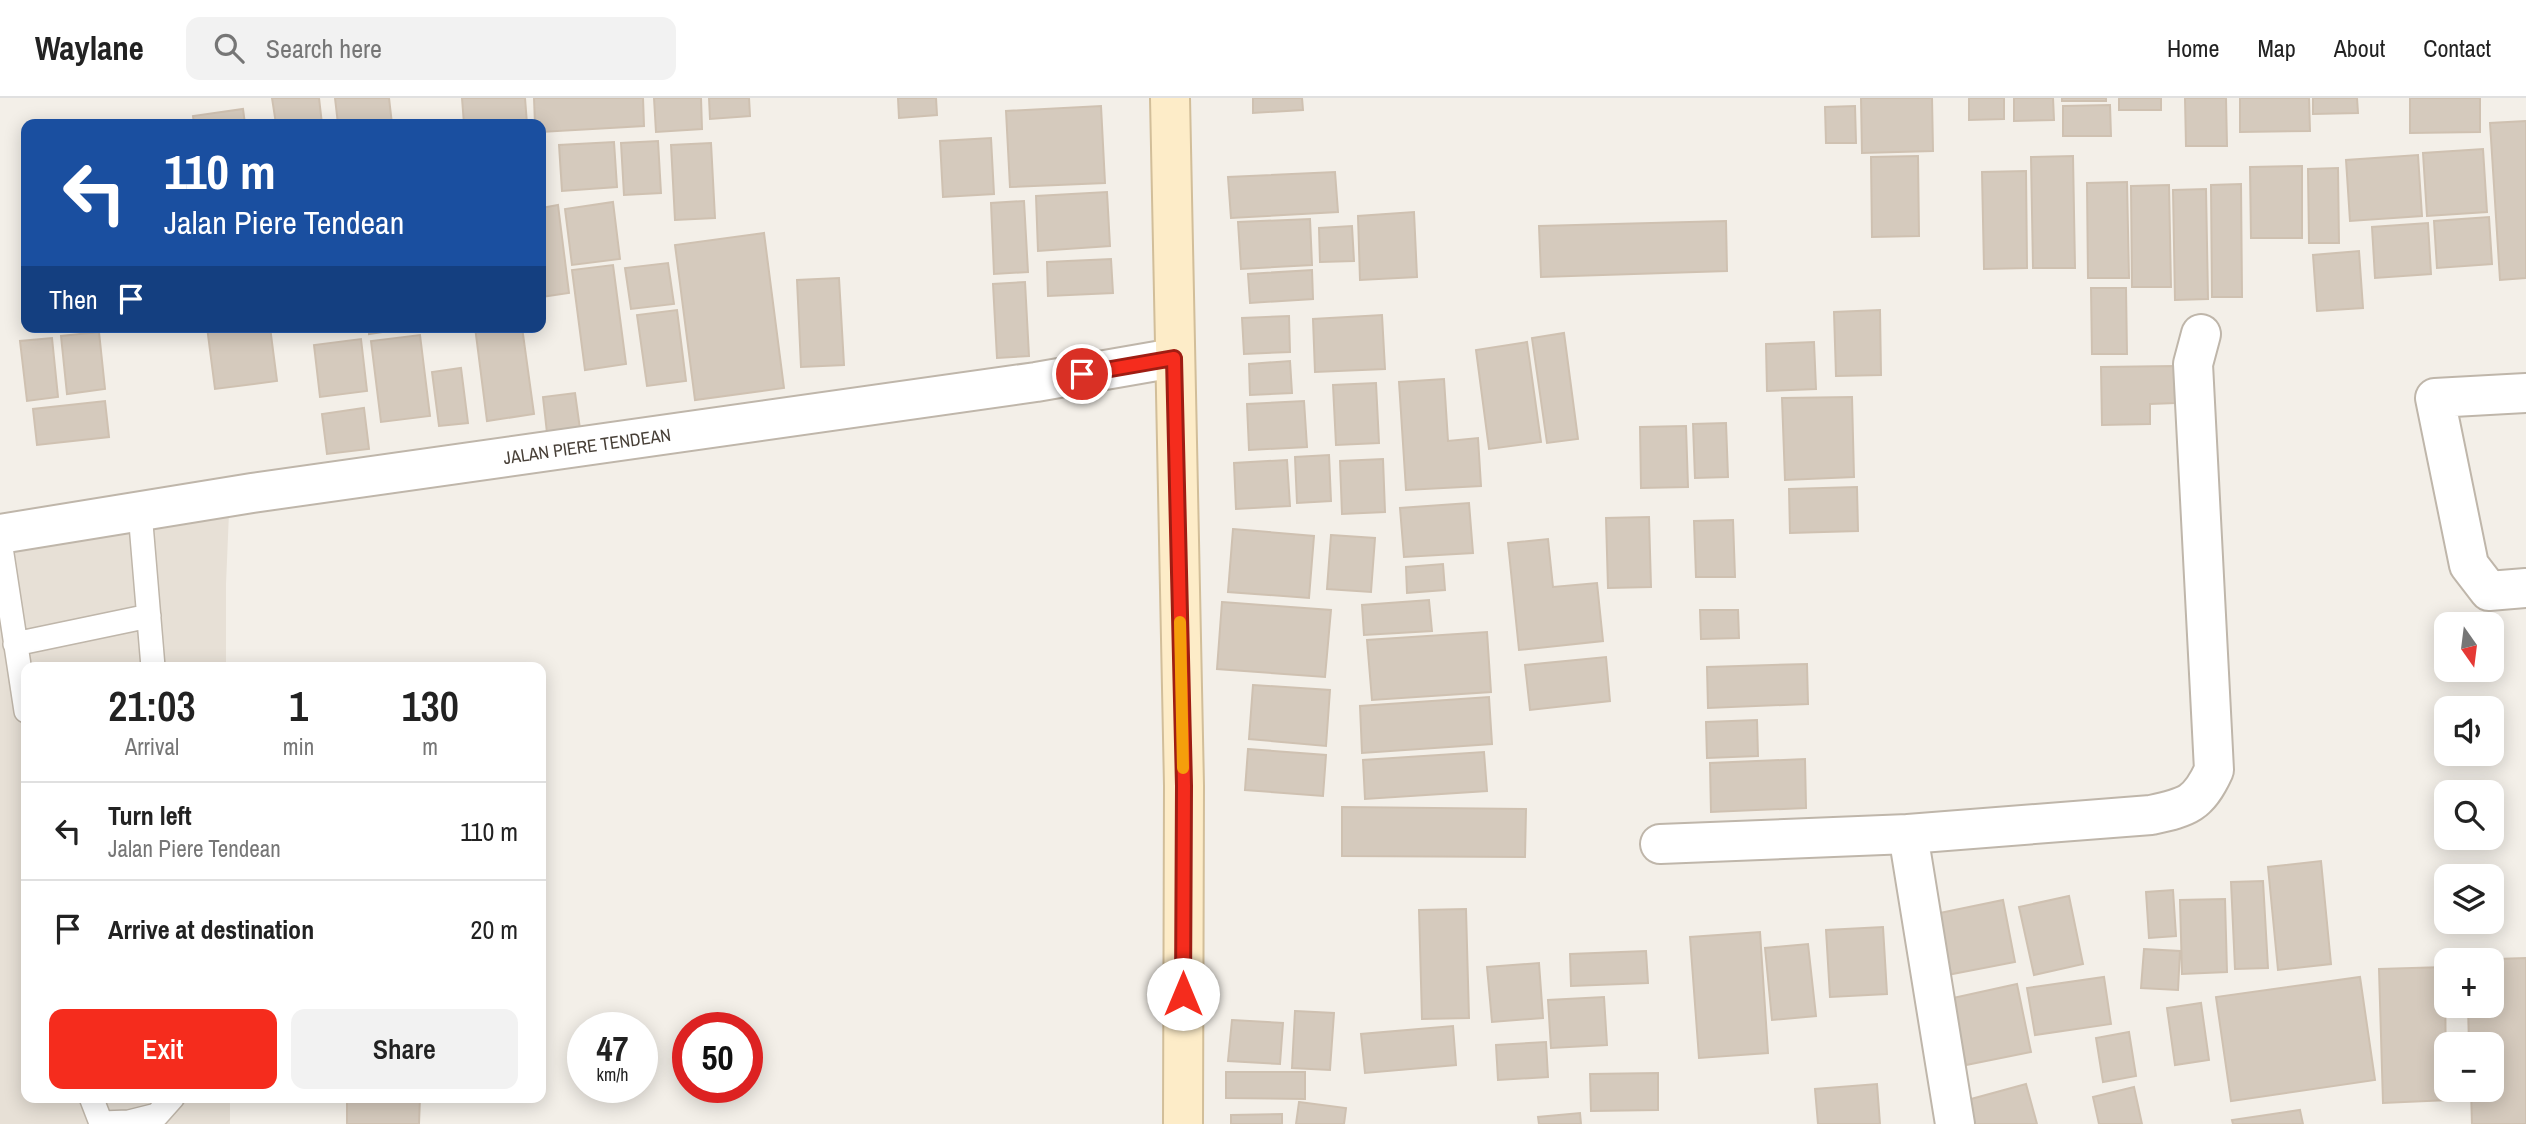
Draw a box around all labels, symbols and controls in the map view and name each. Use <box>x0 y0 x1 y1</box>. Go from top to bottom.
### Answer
search box <box>186 17 676 80</box>
text: Waylane <box>35 26 144 70</box>
icon: search <box>210 29 248 67</box>
text: Search here <box>266 31 382 66</box>
text: Home <box>2167 32 2219 64</box>
text: Map <box>2257 32 2296 64</box>
text: About <box>2334 32 2385 64</box>
text: Contact <box>2423 32 2491 64</box>
text: 110 m <box>164 138 276 204</box>
icon: left <box>49 147 140 238</box>
text: Jalan Piere Tendean <box>164 201 404 244</box>
icon: arrive <box>112 280 150 318</box>
text: Then <box>49 282 98 317</box>
pin <box>1052 344 1112 404</box>
icon: arrive <box>1063 355 1101 393</box>
street label: JALAN PIERE TENDEAN <box>502 422 672 470</box>
north arrow <box>2434 612 2504 682</box>
map controls <box>2434 612 2504 1102</box>
text: 21:03 <box>108 678 196 734</box>
text: 1 <box>289 678 308 734</box>
text: 130 <box>401 678 459 734</box>
button: sound <box>2434 696 2504 766</box>
text: Arrival <box>125 731 179 762</box>
text: min <box>283 731 314 762</box>
text: m <box>422 731 438 762</box>
button: search <box>2434 780 2504 850</box>
text: Turn left <box>108 798 192 833</box>
icon: left <box>49 812 87 850</box>
text: 110 m <box>460 814 518 849</box>
text: Jalan Piere Tendean <box>108 833 281 864</box>
button: layers <box>2434 864 2504 934</box>
icon: arrive <box>49 910 87 948</box>
text: Arrive at destination <box>108 912 314 947</box>
text: 20 m <box>471 912 518 947</box>
button: + <box>2434 948 2504 1018</box>
position arrow <box>1146 957 1220 1031</box>
button: Exit <box>49 1009 277 1089</box>
button: Share <box>291 1009 518 1089</box>
speed limit sign: 50 <box>672 1012 763 1103</box>
text: 47 <box>597 1025 628 1072</box>
button: − <box>2434 1032 2504 1102</box>
text: km/h <box>597 1062 629 1087</box>

